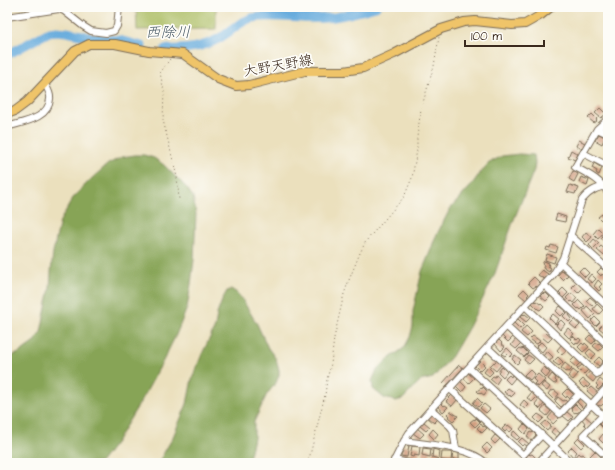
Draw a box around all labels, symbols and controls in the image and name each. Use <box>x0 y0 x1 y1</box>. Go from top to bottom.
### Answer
water label: 西除川 <box>145 22 191 43</box>
scale bar <box>465 22 544 48</box>
text: 100 m <box>471 28 502 45</box>
street label: 大野天野線 <box>242 50 314 82</box>

